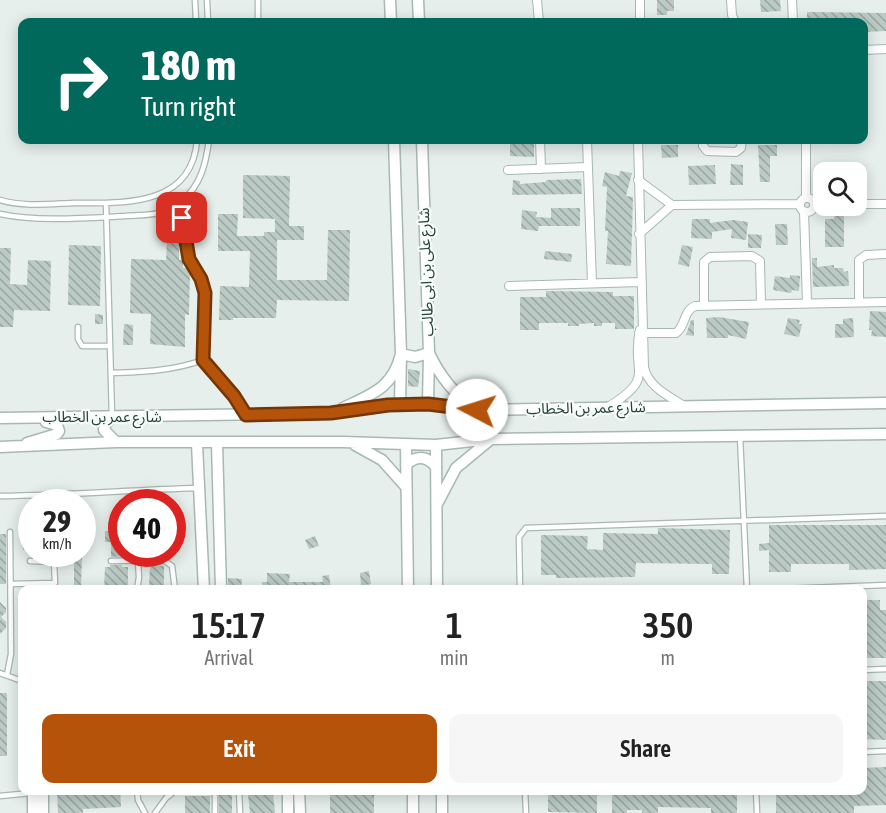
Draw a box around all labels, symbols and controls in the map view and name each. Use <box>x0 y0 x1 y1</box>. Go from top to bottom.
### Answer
text: 180 m <box>141 41 236 89</box>
icon: right <box>42 42 120 120</box>
text: Turn right <box>141 91 236 122</box>
map controls <box>813 162 867 216</box>
button: search <box>813 162 867 216</box>
pin <box>156 192 207 243</box>
icon: arrive <box>165 201 198 234</box>
street label: شارع على بن ابى طالب <box>415 207 440 337</box>
position arrow <box>445 378 509 442</box>
street label: شارع عمر بن الخطاب <box>526 398 646 421</box>
street label: شارع عمر بن الخطاب <box>42 408 162 429</box>
speed limit sign: 40 <box>108 489 186 567</box>
text: 29 <box>43 504 71 538</box>
text: km/h <box>42 535 72 552</box>
text: 15:17 <box>192 604 266 646</box>
text: 1 <box>446 604 463 646</box>
text: 350 <box>642 604 693 646</box>
text: Arrival <box>204 646 253 669</box>
text: min <box>440 646 469 669</box>
text: m <box>661 646 675 669</box>
button: Exit <box>42 714 437 783</box>
button: Share <box>449 714 843 783</box>

